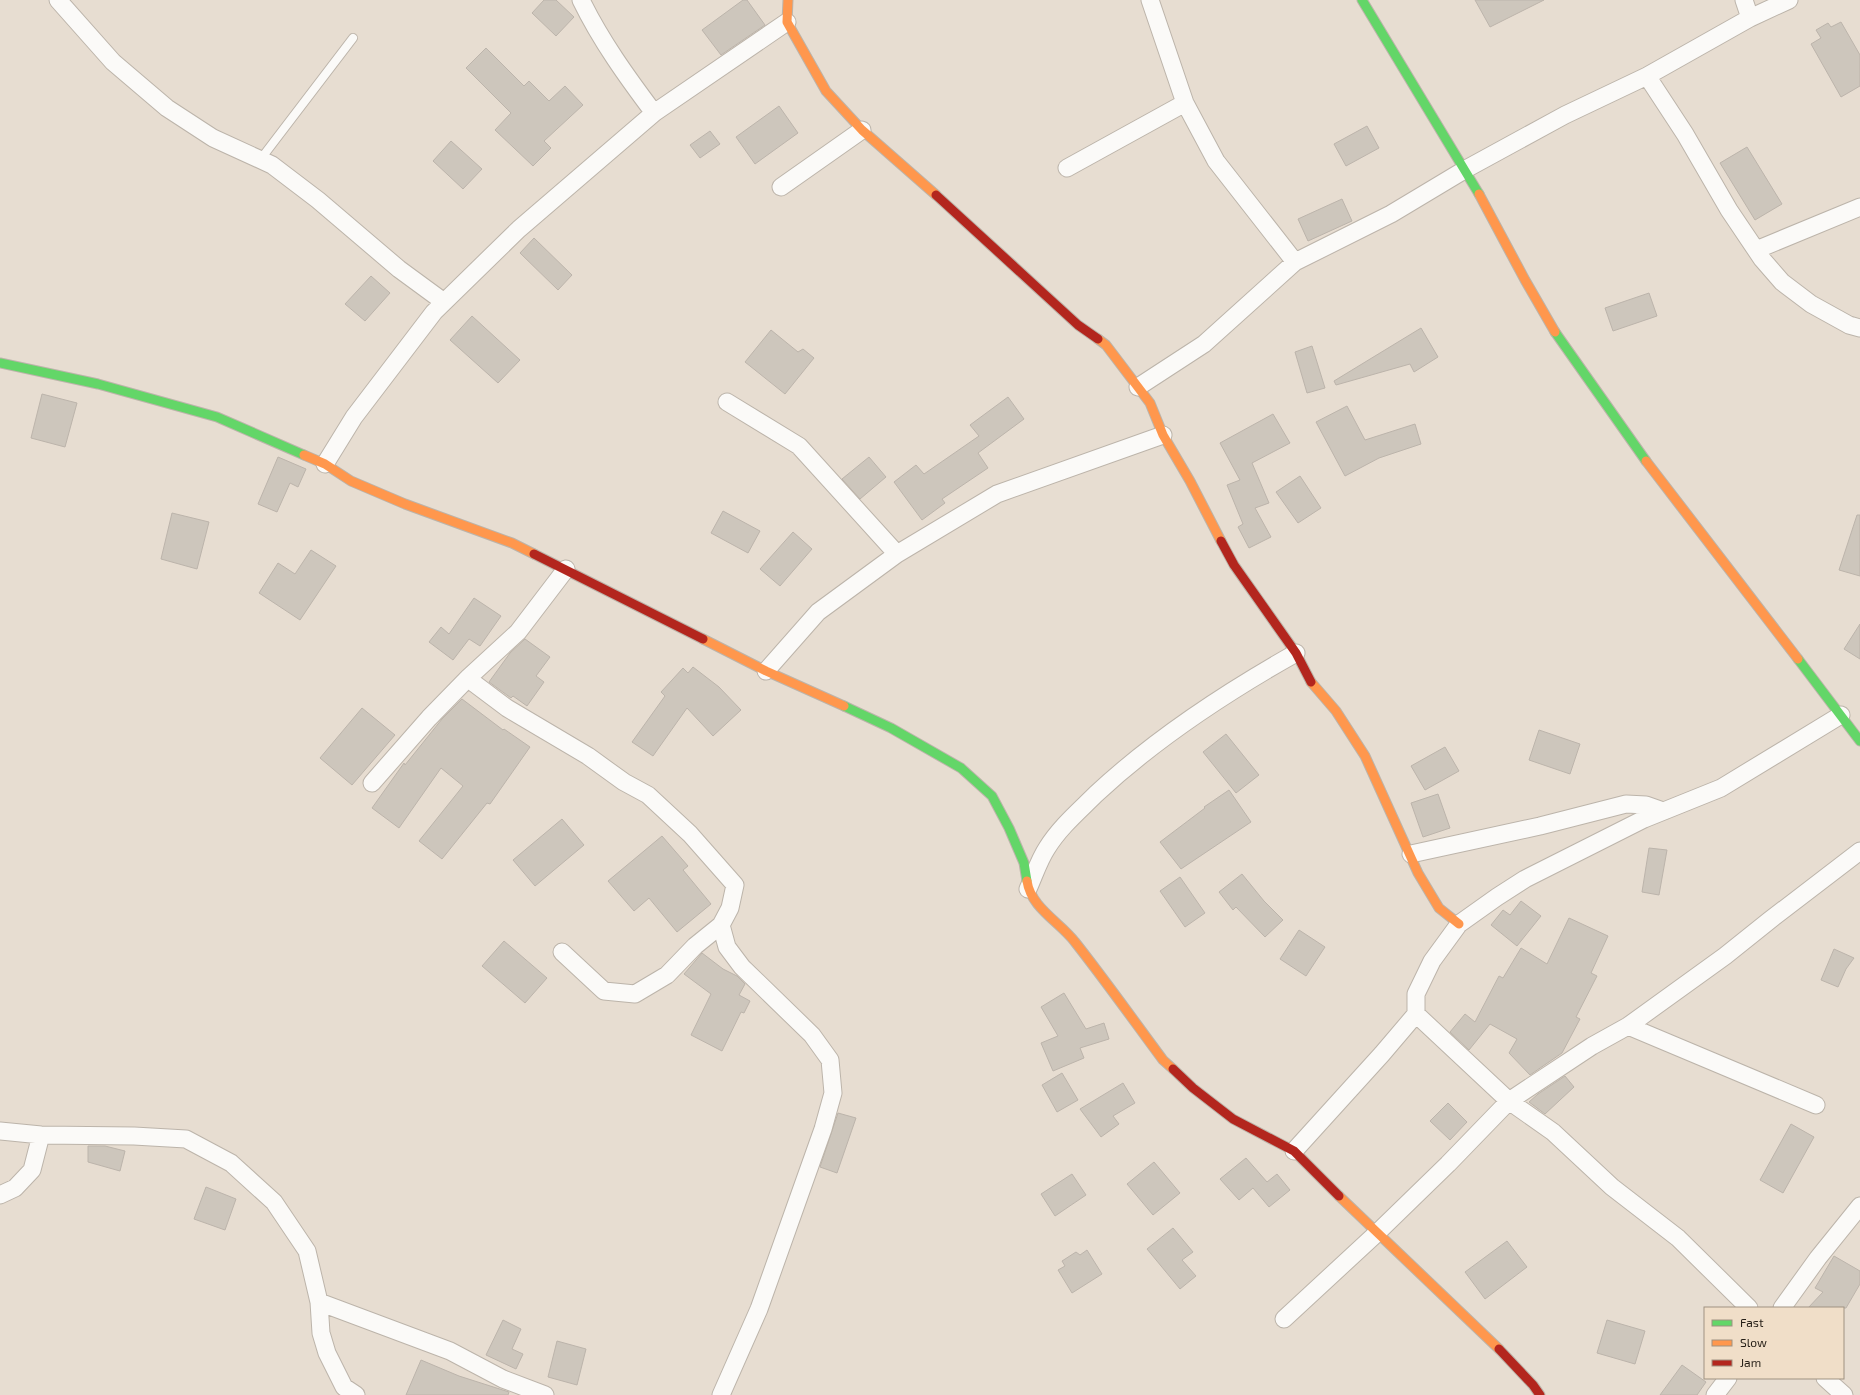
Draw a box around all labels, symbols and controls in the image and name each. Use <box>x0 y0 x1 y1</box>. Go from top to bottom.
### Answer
legend <box>1704 1307 1844 1379</box>
text: Fast <box>1740 1315 1764 1329</box>
text: Slow <box>1740 1335 1767 1349</box>
text: Jam <box>1740 1355 1761 1369</box>

